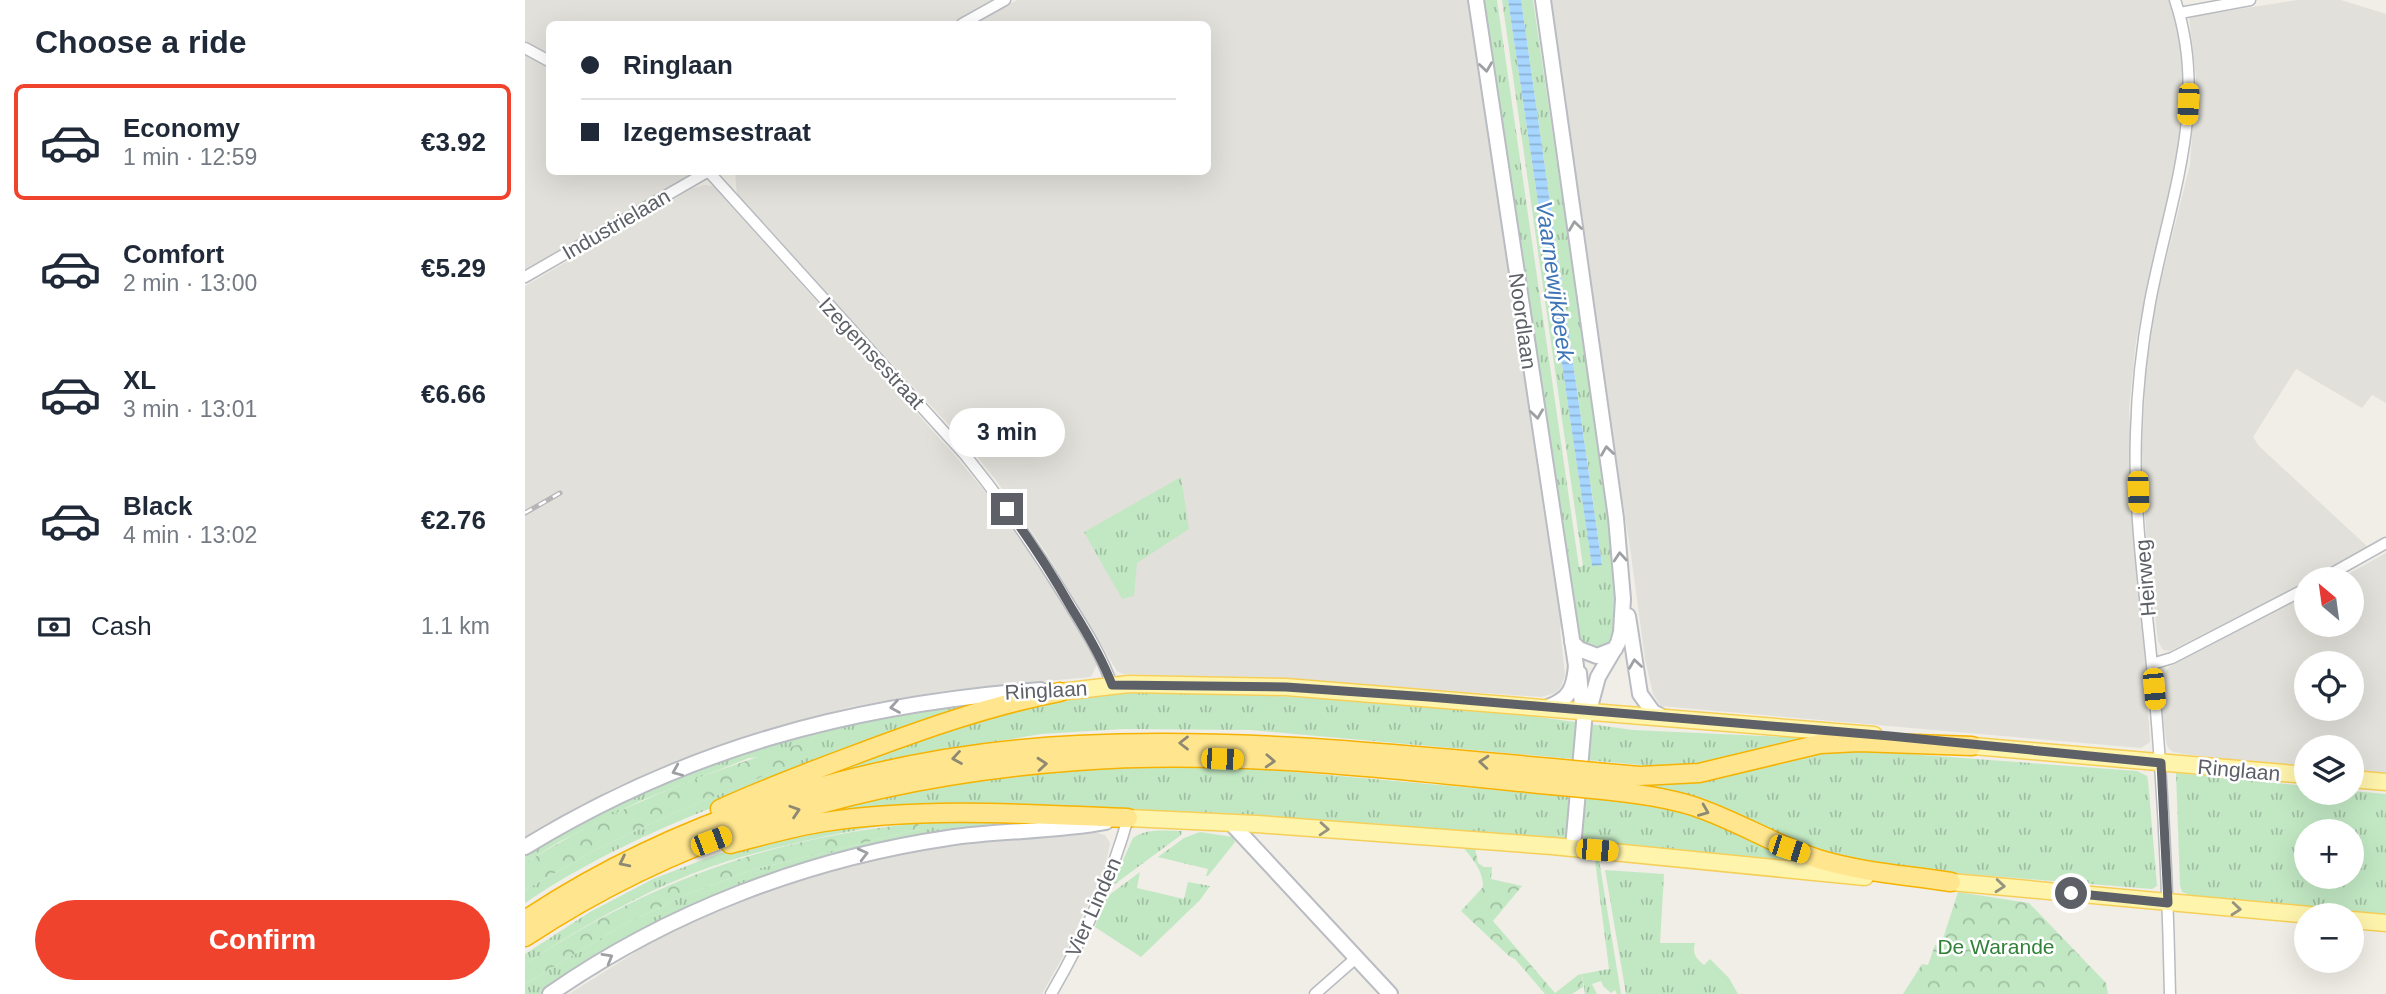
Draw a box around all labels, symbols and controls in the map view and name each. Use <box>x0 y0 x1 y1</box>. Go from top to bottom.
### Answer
text: Choose a ride <box>35 24 247 60</box>
text: Ringlaan <box>623 50 733 80</box>
one-way arrow <box>1478 62 1493 73</box>
car <box>2177 82 2200 126</box>
icon: car <box>39 111 102 174</box>
text: Economy <box>123 113 240 143</box>
text: Izegemsestraat <box>623 117 811 147</box>
text: €3.92 <box>421 127 486 157</box>
text: 1 min · 12:59 <box>123 144 257 170</box>
street label: Industrielaan <box>558 184 674 264</box>
water label: Vaarnewijkbeek <box>1531 199 1579 364</box>
one-way arrow <box>1567 220 1582 231</box>
icon: car <box>39 237 102 300</box>
text: Comfort <box>123 239 224 269</box>
text: €5.29 <box>421 253 486 283</box>
text: 2 min · 13:00 <box>123 270 257 296</box>
street label: Noordlaan <box>1505 271 1541 371</box>
street label: Izegemsestraat <box>815 293 929 413</box>
icon: car <box>39 363 102 426</box>
text: XL <box>123 365 156 395</box>
text: €6.66 <box>421 379 486 409</box>
text: 3 min · 13:01 <box>123 396 257 422</box>
callout: 3 min <box>949 407 1065 456</box>
one-way arrow <box>1529 408 1544 420</box>
text: 3 min <box>977 419 1037 445</box>
one-way arrow <box>1599 445 1614 457</box>
car <box>2127 471 2150 513</box>
icon: car <box>39 489 102 552</box>
text: Black <box>123 491 192 521</box>
route end <box>991 493 1023 525</box>
text: €2.76 <box>421 505 486 535</box>
text: 4 min · 13:02 <box>123 522 257 548</box>
street label: Heirweg <box>2130 539 2160 617</box>
one-way arrow <box>1613 552 1628 563</box>
north arrow <box>2294 567 2364 637</box>
map controls <box>2294 567 2364 973</box>
icon: cash <box>35 608 73 646</box>
text: Cash <box>91 611 152 641</box>
text: 1.1 km <box>421 613 490 639</box>
button: locate <box>2294 651 2364 721</box>
one-way arrow <box>1628 658 1643 670</box>
car <box>2142 667 2167 711</box>
street label: Ringlaan <box>1004 676 1088 704</box>
one-way arrow <box>889 699 901 714</box>
button: layers <box>2294 735 2364 805</box>
one-way arrow <box>1178 736 1189 751</box>
car <box>1201 748 1244 770</box>
one-way arrow <box>952 750 963 765</box>
one-way arrow <box>1264 754 1275 769</box>
one-way arrow <box>1479 755 1490 770</box>
street label: Ringlaan <box>2197 755 2281 785</box>
one-way arrow <box>1037 757 1048 772</box>
one-way arrow <box>672 762 684 776</box>
one-way arrow <box>1697 802 1709 816</box>
one-way arrow <box>789 804 801 819</box>
button: + <box>2294 819 2364 889</box>
one-way arrow <box>1319 821 1330 836</box>
car <box>688 824 735 858</box>
car <box>1766 833 1813 865</box>
car <box>1576 838 1619 862</box>
one-way arrow <box>857 848 869 863</box>
one-way arrow <box>619 854 631 868</box>
street label: Vier Linden <box>1061 854 1125 960</box>
route start <box>2055 877 2087 909</box>
one-way arrow <box>1994 878 2005 893</box>
button: Confirm <box>35 900 490 980</box>
one-way arrow <box>2231 901 2242 916</box>
button: − <box>2294 903 2364 973</box>
park label: De Warande <box>1937 935 2055 958</box>
one-way arrow <box>601 953 614 966</box>

